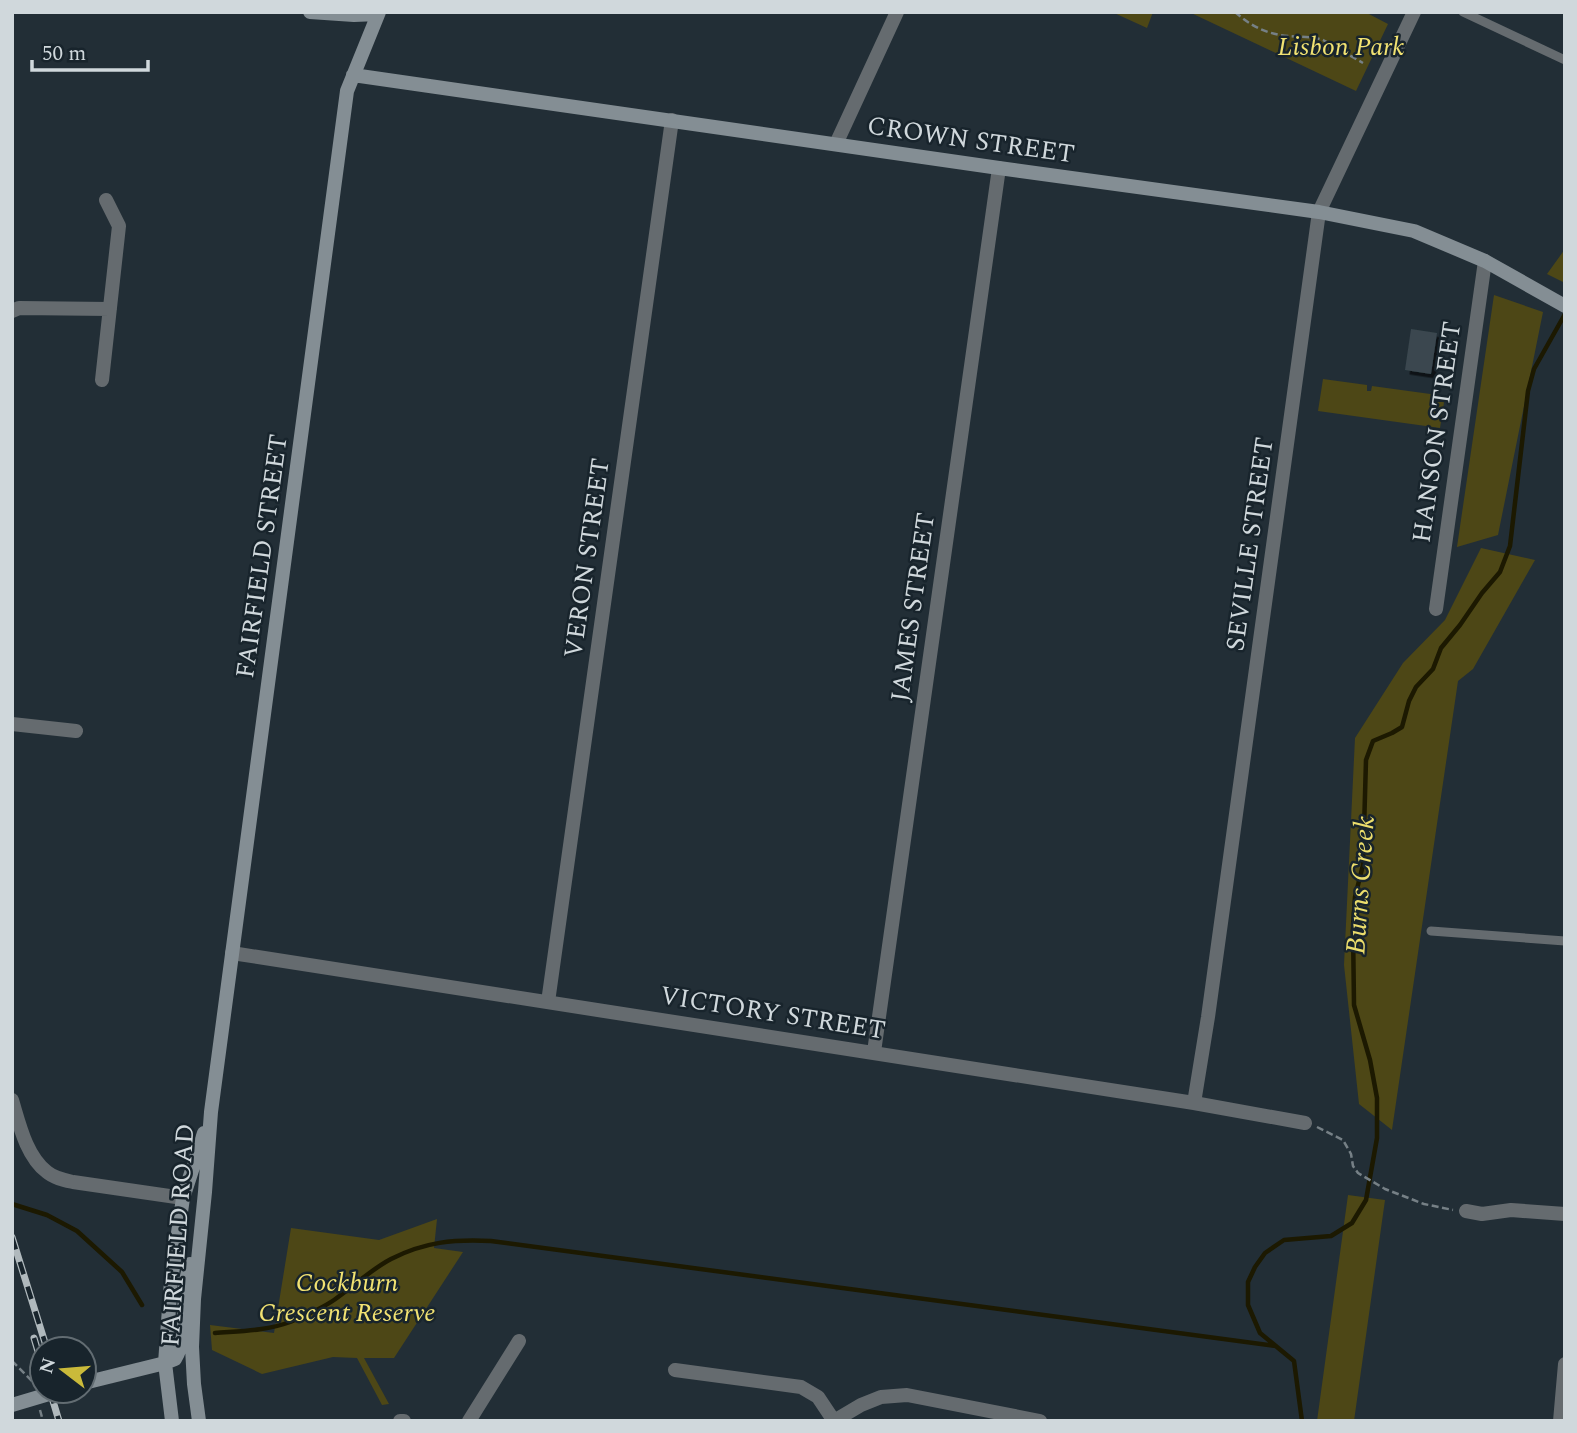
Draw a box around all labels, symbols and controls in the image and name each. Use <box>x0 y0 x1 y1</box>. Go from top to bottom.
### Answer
park label: Lisbon Park <box>1278 27 1404 67</box>
scale bar <box>32 28 147 72</box>
text: 50 m <box>42 38 86 70</box>
street label: CROWN STREET <box>864 106 1077 174</box>
street label: HANSON STREET <box>1402 319 1472 546</box>
street label: FAIRFIELD STREET <box>225 431 299 681</box>
street label: SEVILLE STREET <box>1215 435 1285 654</box>
street label: VERON STREET <box>553 456 621 661</box>
street label: JAMES STREET <box>880 510 946 704</box>
water label: Burns Creek <box>1334 814 1387 956</box>
street label: VICTORY STREET <box>657 975 888 1051</box>
street label: FAIRFIELD ROAD <box>150 1122 206 1348</box>
park label: Cockburn Crescent Reserve <box>258 1263 436 1333</box>
north arrow <box>28 1335 98 1405</box>
text: N <box>32 1354 64 1377</box>

